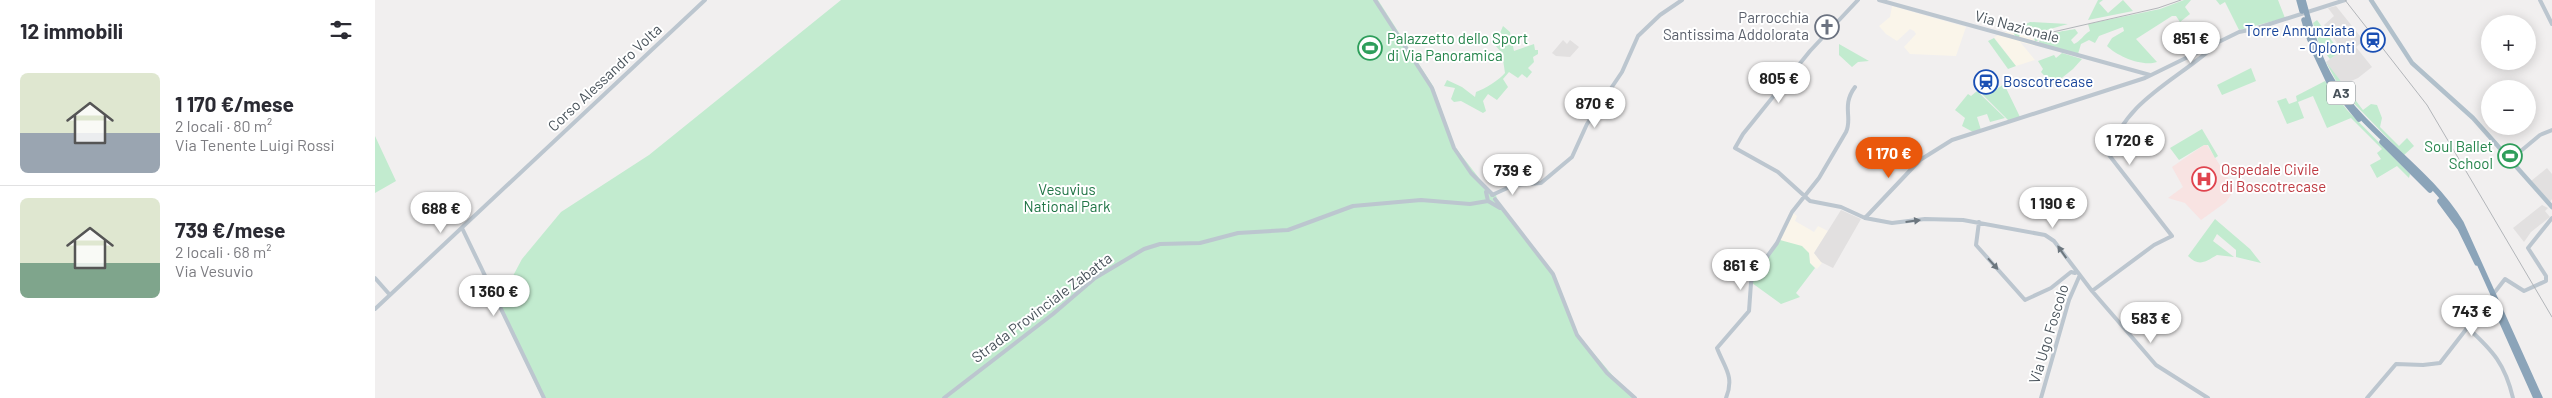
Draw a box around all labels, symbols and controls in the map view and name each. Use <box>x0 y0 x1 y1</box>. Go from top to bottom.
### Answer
street label: Via Nazionale <box>1973 6 2062 46</box>
place label: Parrocchia Santissima Addolorata <box>1663 8 1809 43</box>
church icon: Parrocchia Santissima Addolorata <box>1814 14 1840 40</box>
map controls <box>2481 15 2536 135</box>
button: + <box>2481 15 2536 70</box>
icon: filters <box>327 16 355 44</box>
text: 12 immobili <box>20 18 123 43</box>
street label: Corso Alessandro Volta <box>544 20 665 135</box>
place label: Torre Annunziata - Oplonti <box>2245 21 2355 56</box>
pin: 851 € <box>2156 22 2226 64</box>
station icon: Torre Annunziata - Oplonti <box>2360 27 2386 53</box>
text: 851 € <box>2173 28 2209 47</box>
place label: Palazzetto dello Sport di Via Panoramica <box>1387 29 1528 64</box>
sports icon: Palazzetto dello Sport di Via Panoramica <box>1357 35 1383 61</box>
pin: 805 € <box>1744 62 1814 104</box>
text: 805 € <box>1759 68 1799 87</box>
station icon: Boscotrecase <box>1973 69 1999 95</box>
place label: Boscotrecase <box>2003 72 2093 90</box>
button: − <box>2481 80 2536 135</box>
road number: A3 <box>2327 82 2355 105</box>
pin: 870 € <box>1560 86 1630 129</box>
text: 1 170 €/mese <box>175 91 294 116</box>
icon: home <box>60 93 120 153</box>
text: 870 € <box>1575 93 1615 112</box>
text: 2 locali · 80 m² <box>175 116 272 135</box>
pin: 1 720 € <box>2084 124 2176 166</box>
text: 1 720 € <box>2106 130 2154 149</box>
text: Via Tenente Luigi Rossi <box>175 135 335 154</box>
pin: 1 170 € <box>1843 136 1935 179</box>
place label: Soul Ballet School <box>2424 137 2493 172</box>
text: 1 170 € <box>1867 143 1911 162</box>
sports icon: Soul Ballet School <box>2497 143 2523 169</box>
pin: 739 € <box>1478 154 1548 196</box>
text: 739 € <box>1494 160 1532 179</box>
place label: Ospedale Civile di Boscotrecase <box>2221 160 2326 195</box>
hospital icon: Ospedale Civile di Boscotrecase <box>2191 166 2217 192</box>
park label: Vesuvius National Park <box>1024 180 1111 215</box>
pin: 1 190 € <box>2007 186 2099 229</box>
pin: 688 € <box>406 192 476 234</box>
text: 1 190 € <box>2030 193 2076 212</box>
text: 688 € <box>421 198 461 217</box>
text: 739 €/mese <box>175 217 286 242</box>
one-way arrow <box>1905 217 1921 225</box>
icon: home <box>60 218 120 278</box>
text: 2 locali · 68 m² <box>175 242 271 261</box>
one-way arrow <box>2057 246 2068 259</box>
street label: Strada Provinciale Zabatta <box>968 248 1115 366</box>
pin: 861 € <box>1706 248 1776 291</box>
text: 861 € <box>1723 255 1759 274</box>
one-way arrow <box>1987 258 1999 270</box>
text: Via Vesuvio <box>175 261 254 280</box>
pin: 1 360 € <box>448 274 540 317</box>
text: 1 360 € <box>470 281 518 300</box>
street label: Via Ugo Foscolo <box>2024 282 2072 386</box>
pin: 743 € <box>2437 294 2507 337</box>
text: 743 € <box>2452 301 2492 320</box>
pin: 583 € <box>2116 302 2186 344</box>
text: 583 € <box>2131 308 2171 327</box>

